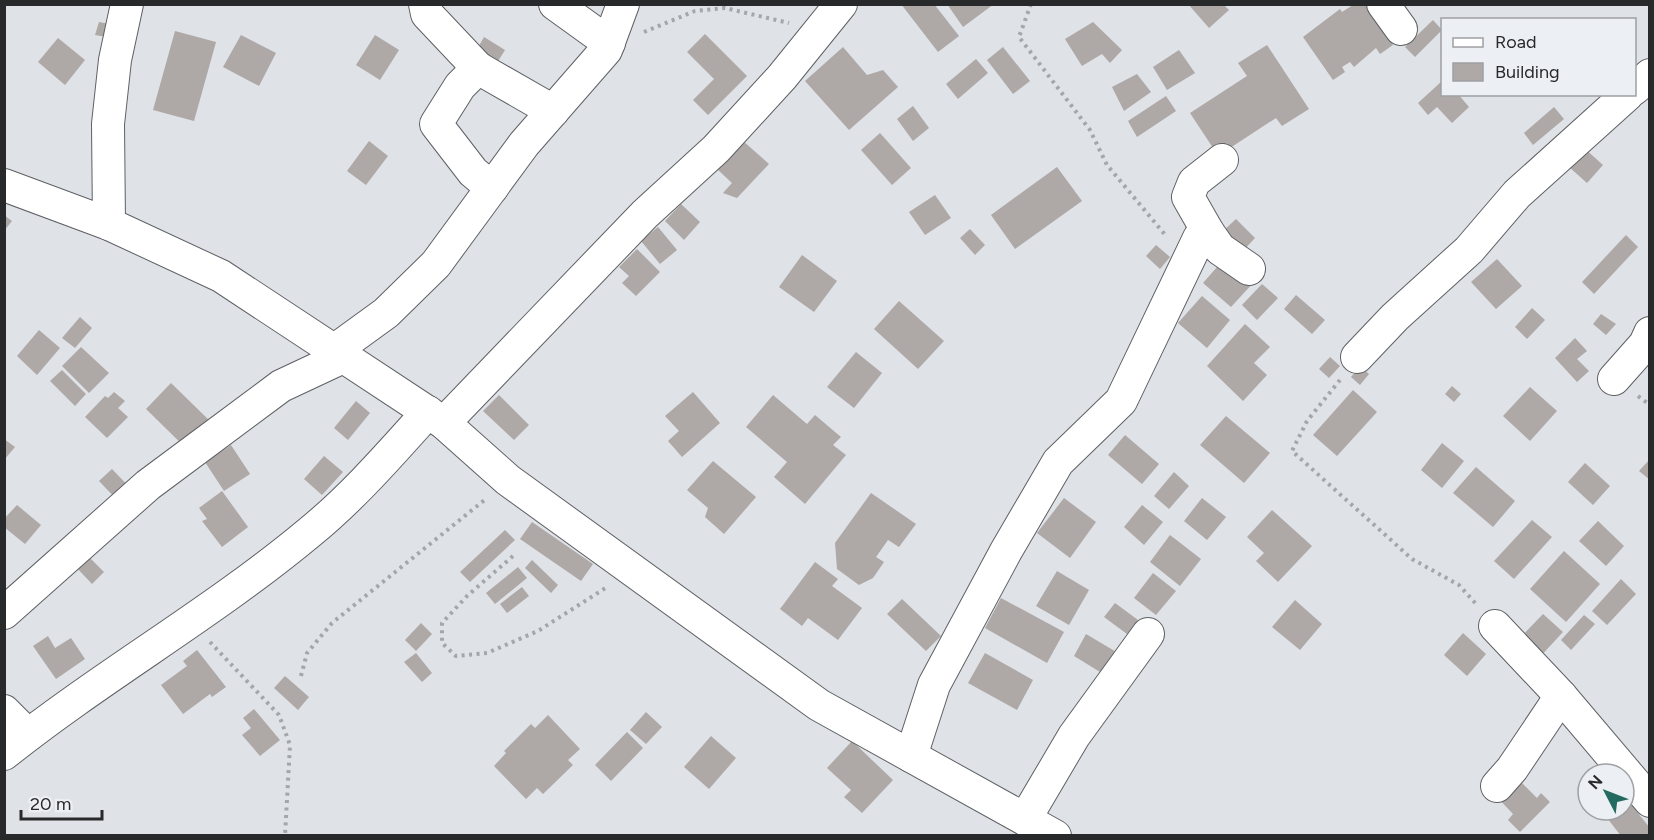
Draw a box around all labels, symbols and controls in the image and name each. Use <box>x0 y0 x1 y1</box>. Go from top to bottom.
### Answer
legend <box>1441 18 1636 96</box>
text: Road <box>1495 31 1536 53</box>
text: Building <box>1495 61 1560 83</box>
north arrow <box>1576 762 1636 822</box>
text: N <box>1584 771 1606 793</box>
scale bar <box>21 783 102 821</box>
text: 20 m <box>30 793 71 815</box>

